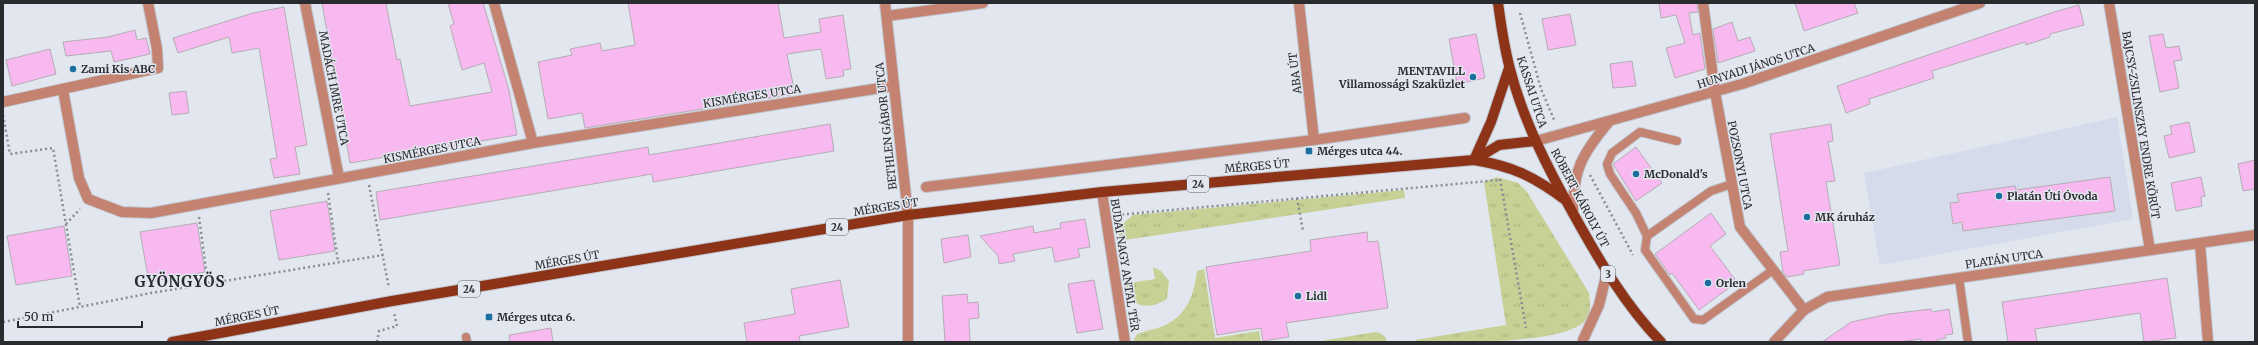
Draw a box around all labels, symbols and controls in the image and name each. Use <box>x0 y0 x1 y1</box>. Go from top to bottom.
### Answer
street label: MADÁCH IMRE UTCA <box>316 30 352 147</box>
street label: BAJCSY-ZSILINSZKY ENDRE KÖRÚT <box>2119 30 2163 220</box>
street label: HUNYADI JÁNOS UTCA <box>1695 40 1817 92</box>
street label: ABA ÚT <box>1285 51 1305 95</box>
street label: KASSAI UTCA <box>1514 54 1550 130</box>
street label: BETHLEN GÁBOR UTCA <box>872 61 900 190</box>
place label: Zami Kis ABC <box>81 62 155 76</box>
marker: Zami Kis ABC <box>68 64 78 74</box>
place label: MENTAVILL Villamossági Szaküzlet <box>1338 64 1466 91</box>
marker: MENTAVILL Villamossági Szaküzlet <box>1468 72 1478 82</box>
street label: KISMÉRGES UTCA <box>702 81 802 111</box>
street label: POZSONYI UTCA <box>1725 119 1756 211</box>
street label: KISMÉRGES UTCA <box>382 134 482 166</box>
place label: Mérges utca 44. <box>1317 144 1403 158</box>
marker: Mérges utca 44. <box>1304 146 1314 156</box>
street label: RÓBERT KÁROLY ÚT <box>1548 146 1612 250</box>
street label: MÉRGES ÚT <box>1224 156 1291 176</box>
place label: McDonald's <box>1644 167 1708 181</box>
marker: McDonald's <box>1631 169 1641 179</box>
road number: 24 <box>1187 176 1209 192</box>
place label: Platán Úti Óvoda <box>2007 189 2098 203</box>
marker: Platán Úti Óvoda <box>1994 191 2004 201</box>
street label: MÉRGES ÚT <box>853 195 920 219</box>
street label: BUDAI NAGY ANTAL TÉR <box>1108 197 1142 333</box>
place label: MK áruház <box>1815 210 1875 224</box>
marker: MK áruház <box>1802 212 1812 222</box>
road number: 24 <box>826 219 848 235</box>
street label: MÉRGES ÚT <box>534 247 601 273</box>
street label: PLATÁN UTCA <box>1964 247 2044 271</box>
road number: 3 <box>1601 266 1615 282</box>
district label: GYÖNGYÖS <box>134 271 226 291</box>
place label: Orlen <box>1716 276 1746 290</box>
marker: Orlen <box>1703 278 1713 288</box>
road number: 24 <box>458 281 480 297</box>
place label: Lidl <box>1306 289 1327 303</box>
marker: Lidl <box>1293 291 1303 301</box>
scale bar <box>18 303 142 329</box>
street label: MÉRGES ÚT <box>213 303 281 329</box>
text: 50 m <box>24 309 53 324</box>
place label: Mérges utca 6. <box>497 310 575 324</box>
marker: Mérges utca 6. <box>484 312 494 322</box>

